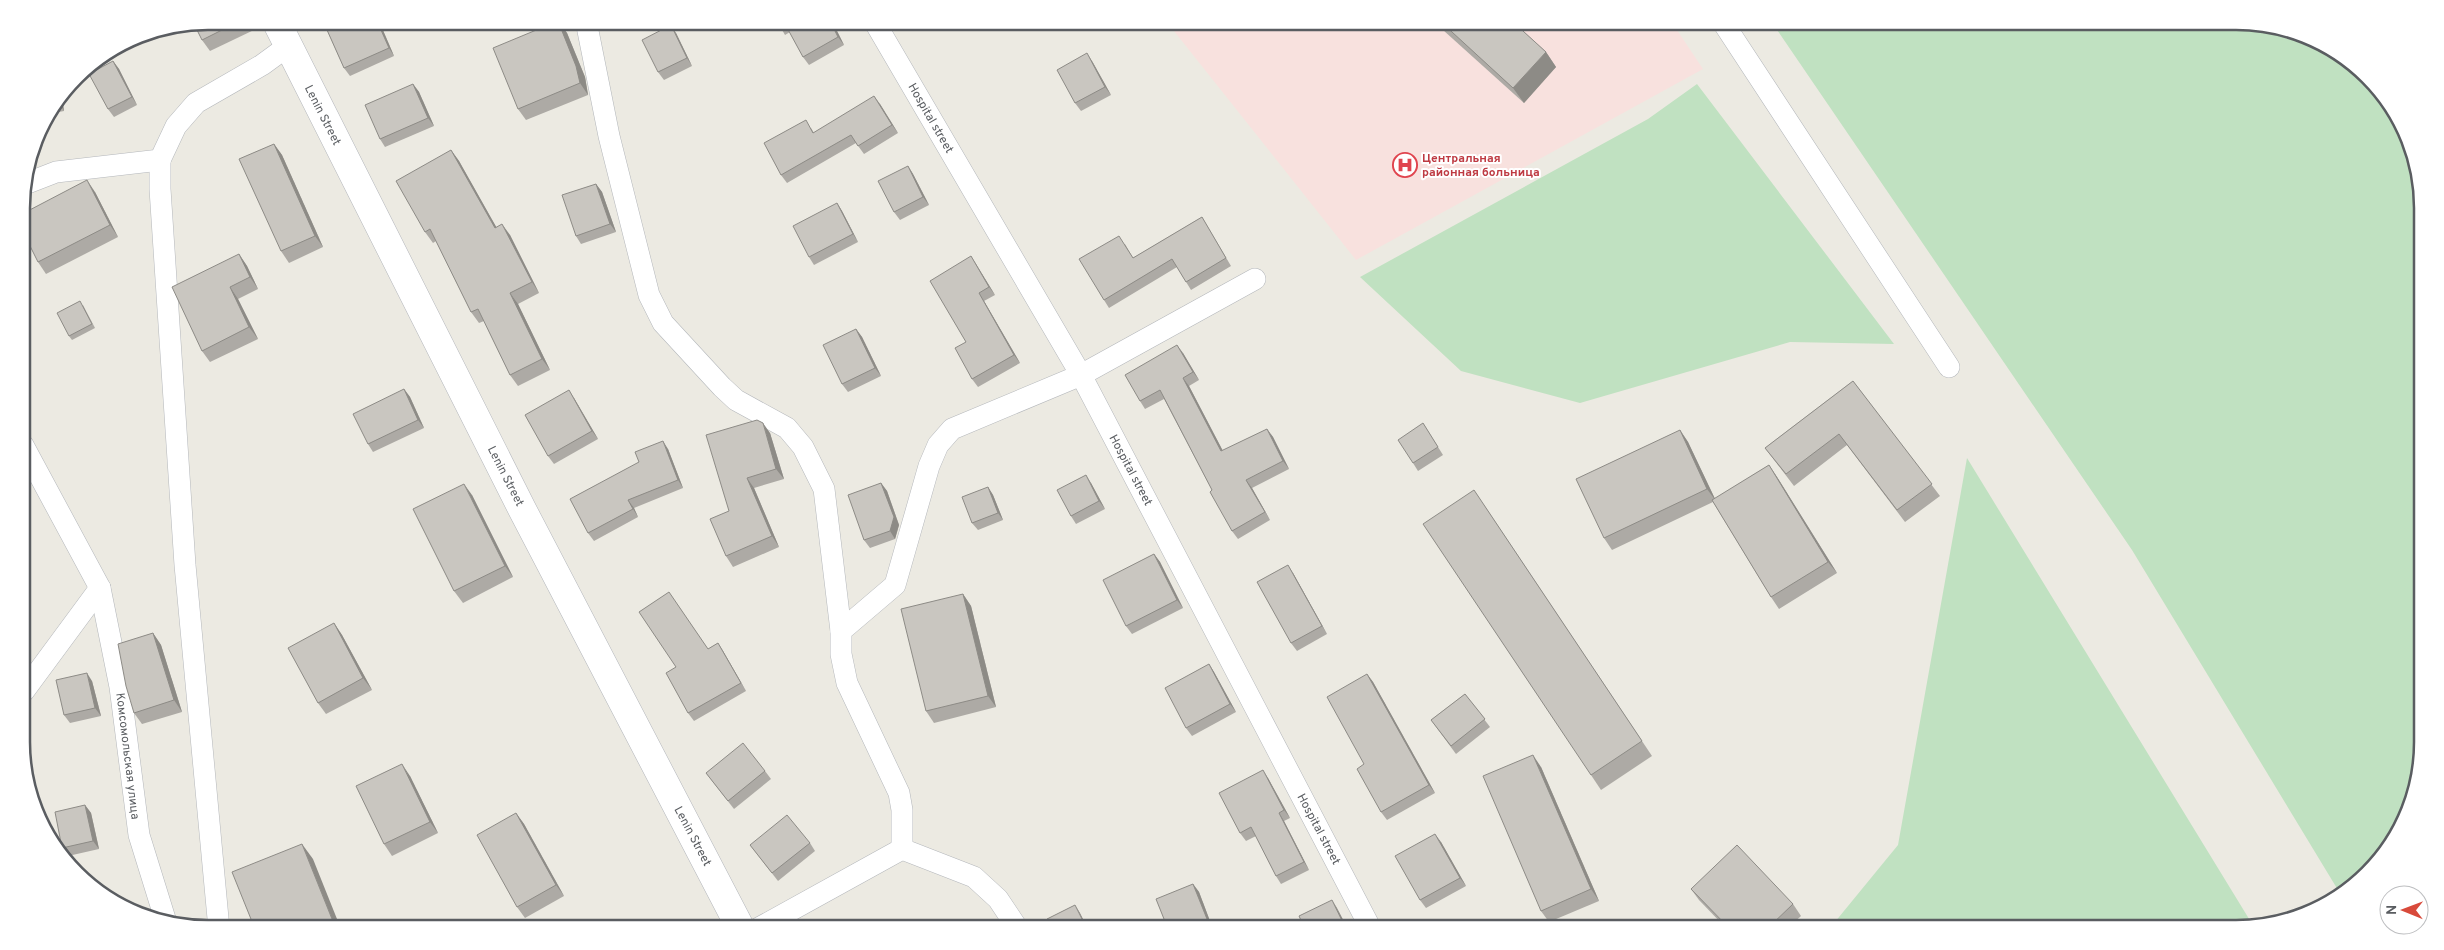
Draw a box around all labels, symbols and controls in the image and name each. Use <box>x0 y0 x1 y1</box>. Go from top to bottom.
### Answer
street label: Hospital street <box>904 80 957 157</box>
street label: Lenin Street <box>300 83 344 148</box>
place label: Центральная районная больница <box>1422 151 1540 181</box>
hospital icon: Центральная районная больница <box>1392 152 1418 178</box>
street label: Hospital street <box>1105 432 1156 509</box>
street label: Lenin Street <box>483 444 527 509</box>
street label: Комсомольская улица <box>111 692 143 820</box>
street label: Hospital street <box>1293 791 1344 868</box>
street label: Lenin Street <box>670 804 715 869</box>
north arrow <box>2379 885 2429 935</box>
text: N <box>2384 905 2401 915</box>

